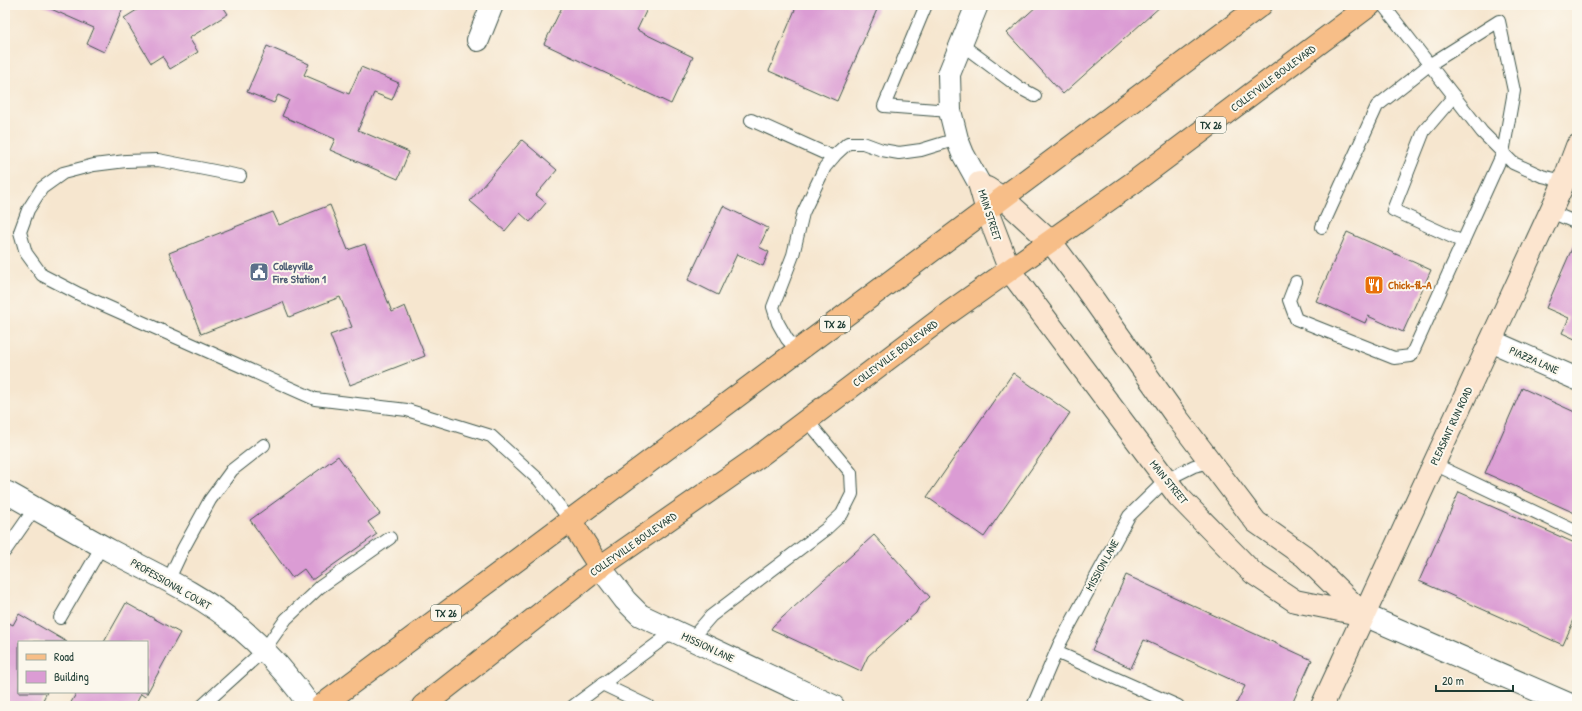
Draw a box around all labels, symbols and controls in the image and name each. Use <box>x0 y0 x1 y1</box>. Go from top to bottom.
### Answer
street label: COLLEYVILLE BOULEVARD <box>1228 41 1319 115</box>
road number: TX 26 <box>1196 117 1226 133</box>
street label: MAIN STREET <box>975 188 1005 243</box>
place label: Colleyville Fire Station 1 <box>272 259 326 286</box>
public building icon: Colleyville Fire Station 1 <box>248 261 270 283</box>
restaurant icon: Chick-fil-A <box>1363 274 1385 296</box>
place label: Chick-fil-A <box>1388 278 1432 292</box>
road number: TX 26 <box>820 316 850 332</box>
street label: COLLEYVILLE BOULEVARD <box>850 316 941 390</box>
street label: PIAZZA LANE <box>1507 343 1561 377</box>
street label: PLEASANT RUN ROAD <box>1427 384 1476 467</box>
street label: MAIN STREET <box>1147 457 1192 508</box>
street label: COLLEYVILLE BOULEVARD <box>587 508 680 579</box>
street label: MISSION LANE <box>1082 537 1122 593</box>
street label: PROFESSIONAL COURT <box>128 555 214 613</box>
road number: TX 26 <box>431 605 461 621</box>
street label: MISSION LANE <box>679 629 737 665</box>
legend <box>18 641 148 693</box>
text: Road <box>54 648 74 665</box>
scale bar <box>1436 667 1513 693</box>
text: Building <box>54 668 89 685</box>
text: 20 m <box>1442 672 1464 689</box>

